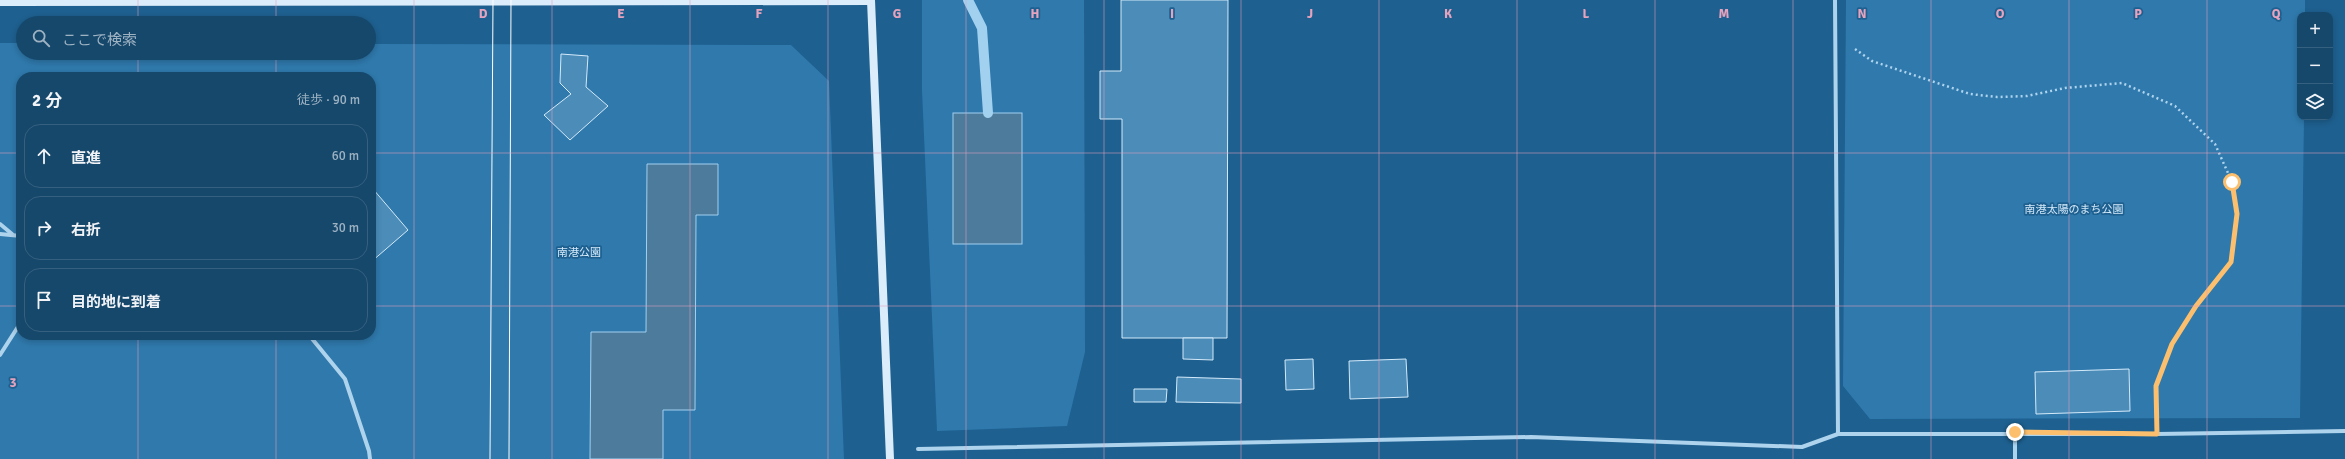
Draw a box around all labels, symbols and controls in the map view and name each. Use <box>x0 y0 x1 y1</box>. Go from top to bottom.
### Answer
text: D <box>479 6 488 22</box>
text: E <box>617 6 625 22</box>
text: F <box>756 6 763 22</box>
text: G <box>893 6 901 22</box>
text: H <box>1031 6 1039 22</box>
text: I <box>1170 6 1174 22</box>
text: J <box>1307 6 1313 22</box>
text: K <box>1444 6 1452 22</box>
text: L <box>1583 6 1590 22</box>
text: M <box>1719 6 1730 22</box>
text: N <box>1857 6 1867 22</box>
text: O <box>1996 6 2005 22</box>
text: P <box>2134 6 2142 22</box>
text: Q <box>2272 6 2281 22</box>
map controls <box>2297 12 2333 120</box>
button: + <box>2297 12 2333 48</box>
search box <box>16 16 376 60</box>
icon: search <box>30 27 52 49</box>
text: ここで検索 <box>62 31 137 49</box>
button: − <box>2297 48 2333 84</box>
button: layers <box>2297 84 2333 120</box>
text: 2 分 <box>32 90 62 111</box>
text: 徒歩 · 90 m <box>297 92 360 108</box>
icon: ahead <box>33 145 55 167</box>
text: 60 m <box>332 148 359 164</box>
text: 直進 <box>71 149 101 167</box>
route start <box>2223 173 2241 191</box>
park label: 南港太陽のまち公園 <box>2025 203 2124 216</box>
icon: right <box>33 217 55 239</box>
text: 30 m <box>332 220 359 236</box>
text: 右折 <box>71 221 101 239</box>
park label: 南港公園 <box>557 246 601 259</box>
icon: arrive <box>33 289 55 311</box>
text: 目的地に到着 <box>71 293 161 311</box>
text: 3 <box>9 375 17 391</box>
route end <box>2006 423 2024 441</box>

